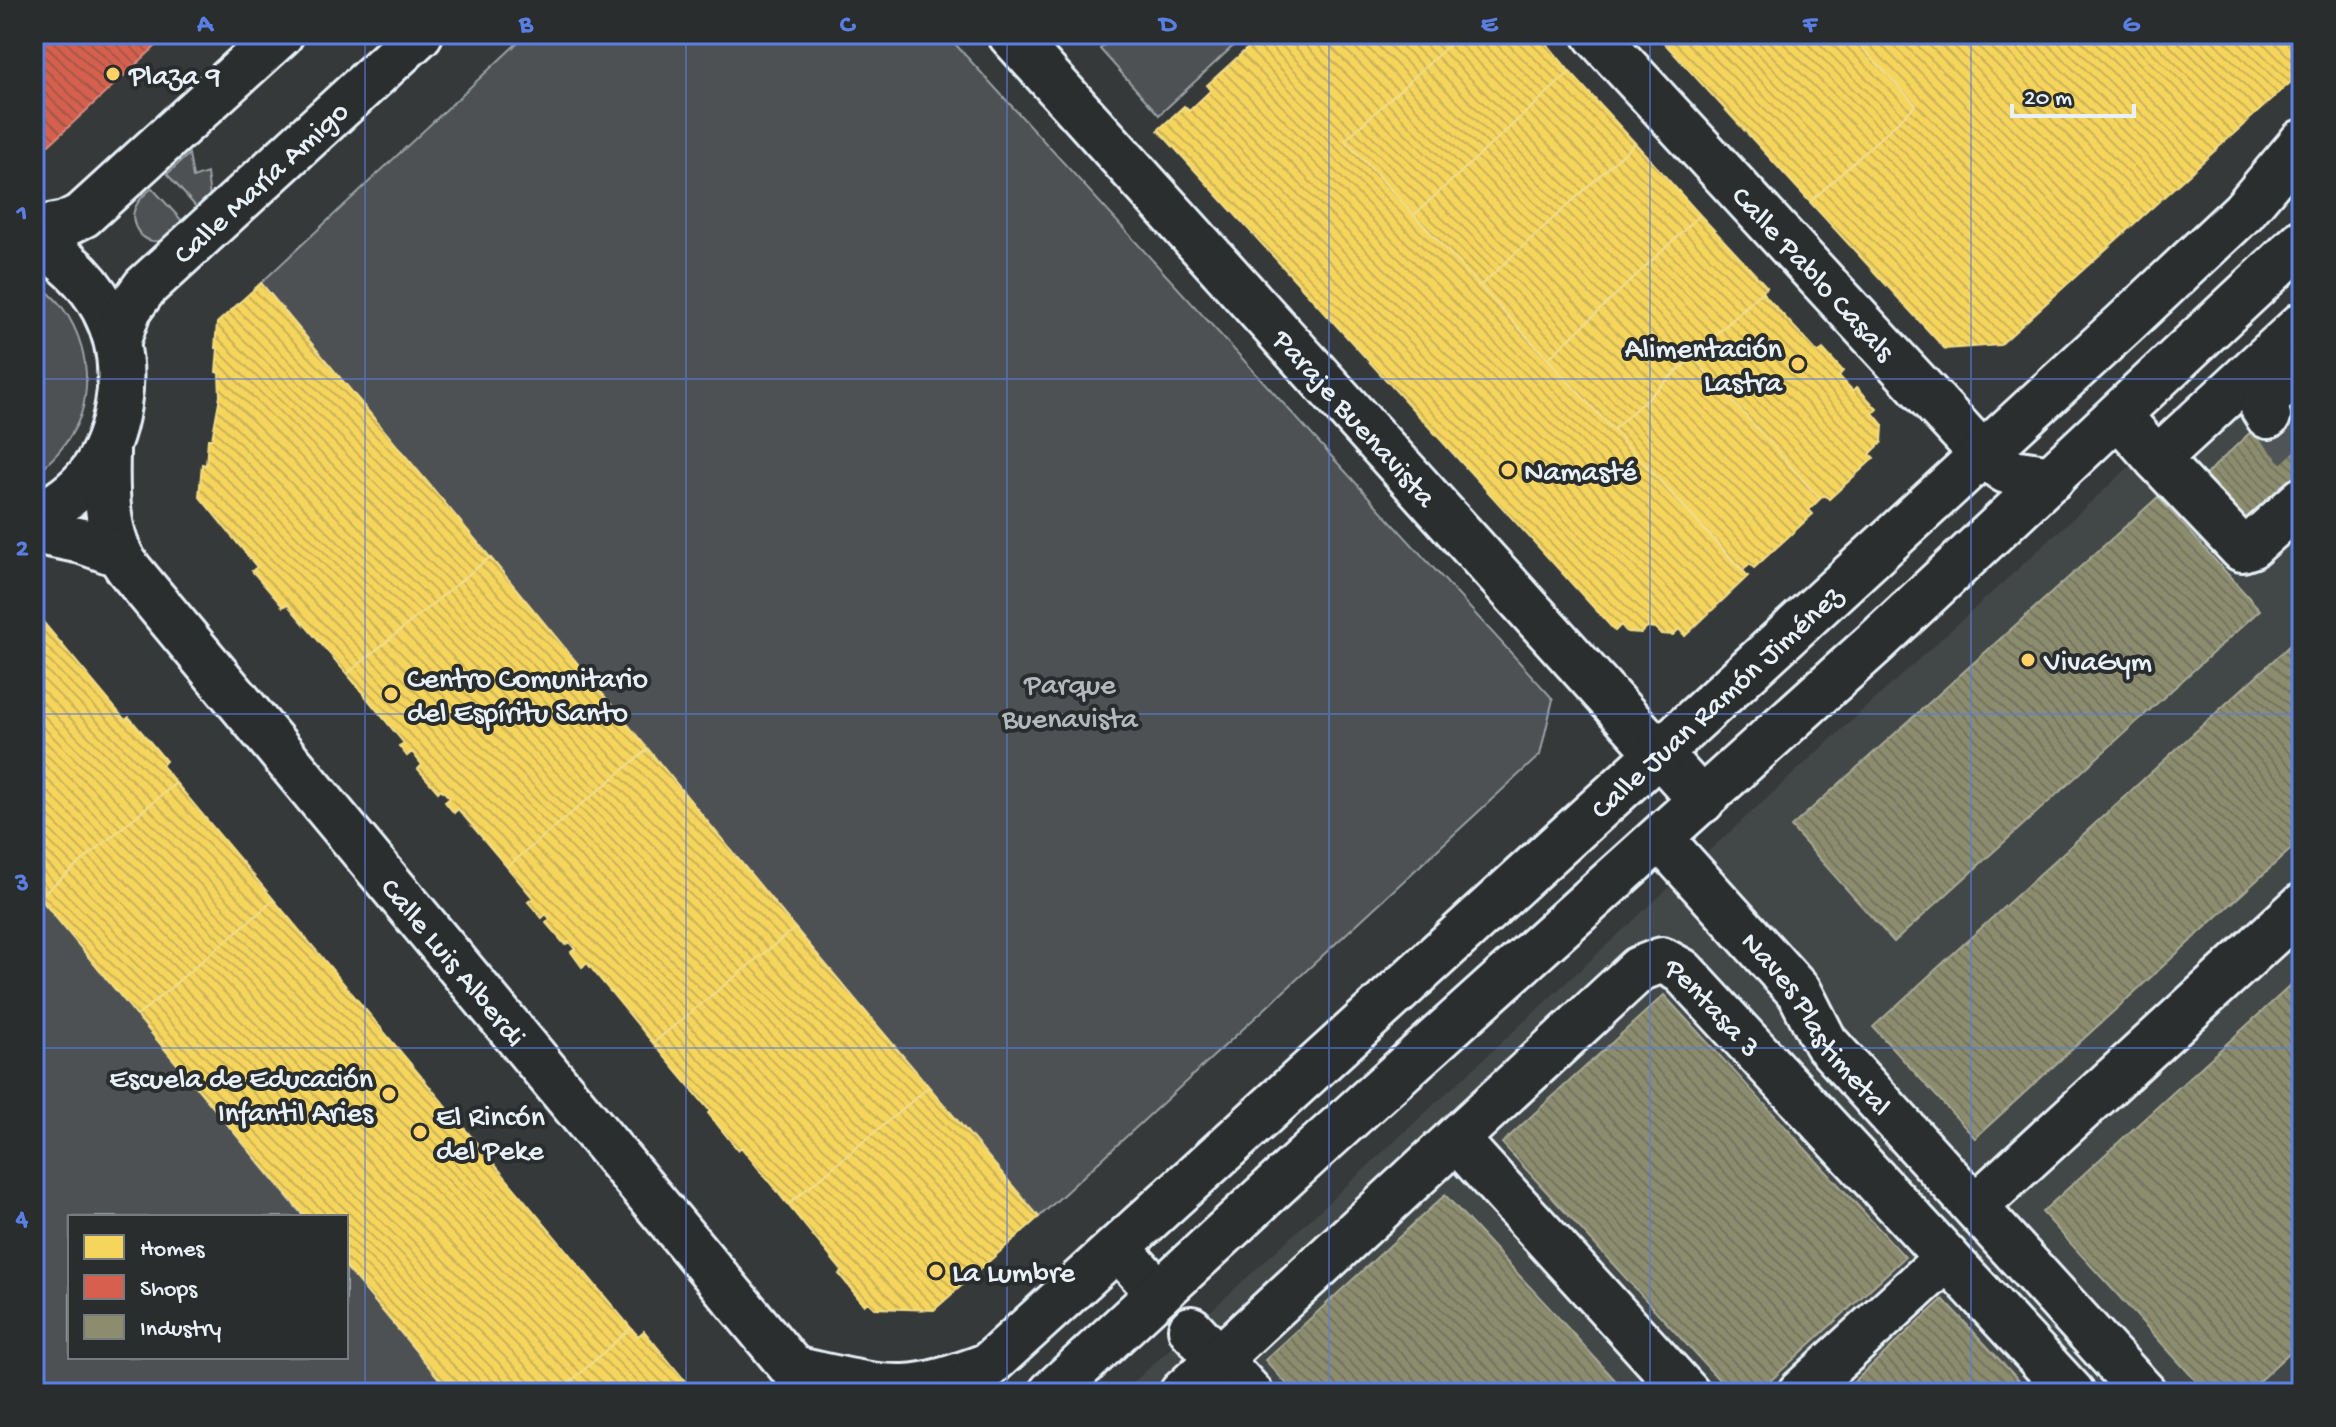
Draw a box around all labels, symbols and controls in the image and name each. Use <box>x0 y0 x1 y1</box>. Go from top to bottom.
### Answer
text: A <box>196 11 214 42</box>
text: B <box>518 11 534 42</box>
text: C <box>840 11 857 42</box>
text: D <box>1158 11 1178 42</box>
text: E <box>1481 11 1499 42</box>
text: F <box>1802 11 1818 42</box>
text: G <box>2123 11 2141 42</box>
place label: Plaza 9 <box>128 61 221 96</box>
marker: Plaza 9 <box>104 65 122 83</box>
scale bar <box>2012 68 2134 118</box>
text: 20 m <box>2024 85 2072 114</box>
street label: Calle María Amigo <box>168 96 358 274</box>
street label: Calle Pablo Casals <box>1722 181 1901 371</box>
text: 1 <box>16 200 27 231</box>
street label: Paraje Buenavista <box>1262 323 1442 517</box>
place label: Alimentación Lastra <box>1625 334 1783 403</box>
marker: Alimentación Lastra <box>1789 355 1807 373</box>
place label: Namasté <box>1524 457 1637 492</box>
marker: Namasté <box>1499 461 1517 479</box>
text: 2 <box>16 535 29 566</box>
street label: Calle Juan Ramón Jiménez <box>1585 579 1852 829</box>
place label: VivaGym <box>2043 647 2152 682</box>
marker: VivaGym <box>2019 651 2037 669</box>
place label: Centro Comunitario del Espíritu Santo <box>407 664 648 733</box>
park label: Parque Buenavista <box>1001 670 1139 739</box>
marker: Centro Comunitario del Espíritu Santo <box>382 685 400 703</box>
text: 3 <box>14 870 29 901</box>
street label: Calle Luis Alberdi <box>371 873 531 1056</box>
street label: Naves Plastimetal <box>1731 926 1897 1125</box>
street label: Pentasa 3 <box>1657 952 1766 1067</box>
place label: Escuela de Educación Infantil Aries <box>109 1064 374 1133</box>
marker: Escuela de Educación Infantil Aries <box>380 1085 398 1103</box>
place label: El Rincón del Peke <box>436 1102 545 1171</box>
marker: El Rincón del Peke <box>411 1123 429 1141</box>
text: 4 <box>15 1205 29 1236</box>
legend <box>68 1215 348 1359</box>
text: Homes <box>140 1236 206 1265</box>
place label: La Lumbre <box>952 1258 1076 1293</box>
marker: La Lumbre <box>927 1262 945 1280</box>
text: Shops <box>140 1276 198 1305</box>
text: Industry <box>140 1316 222 1345</box>

